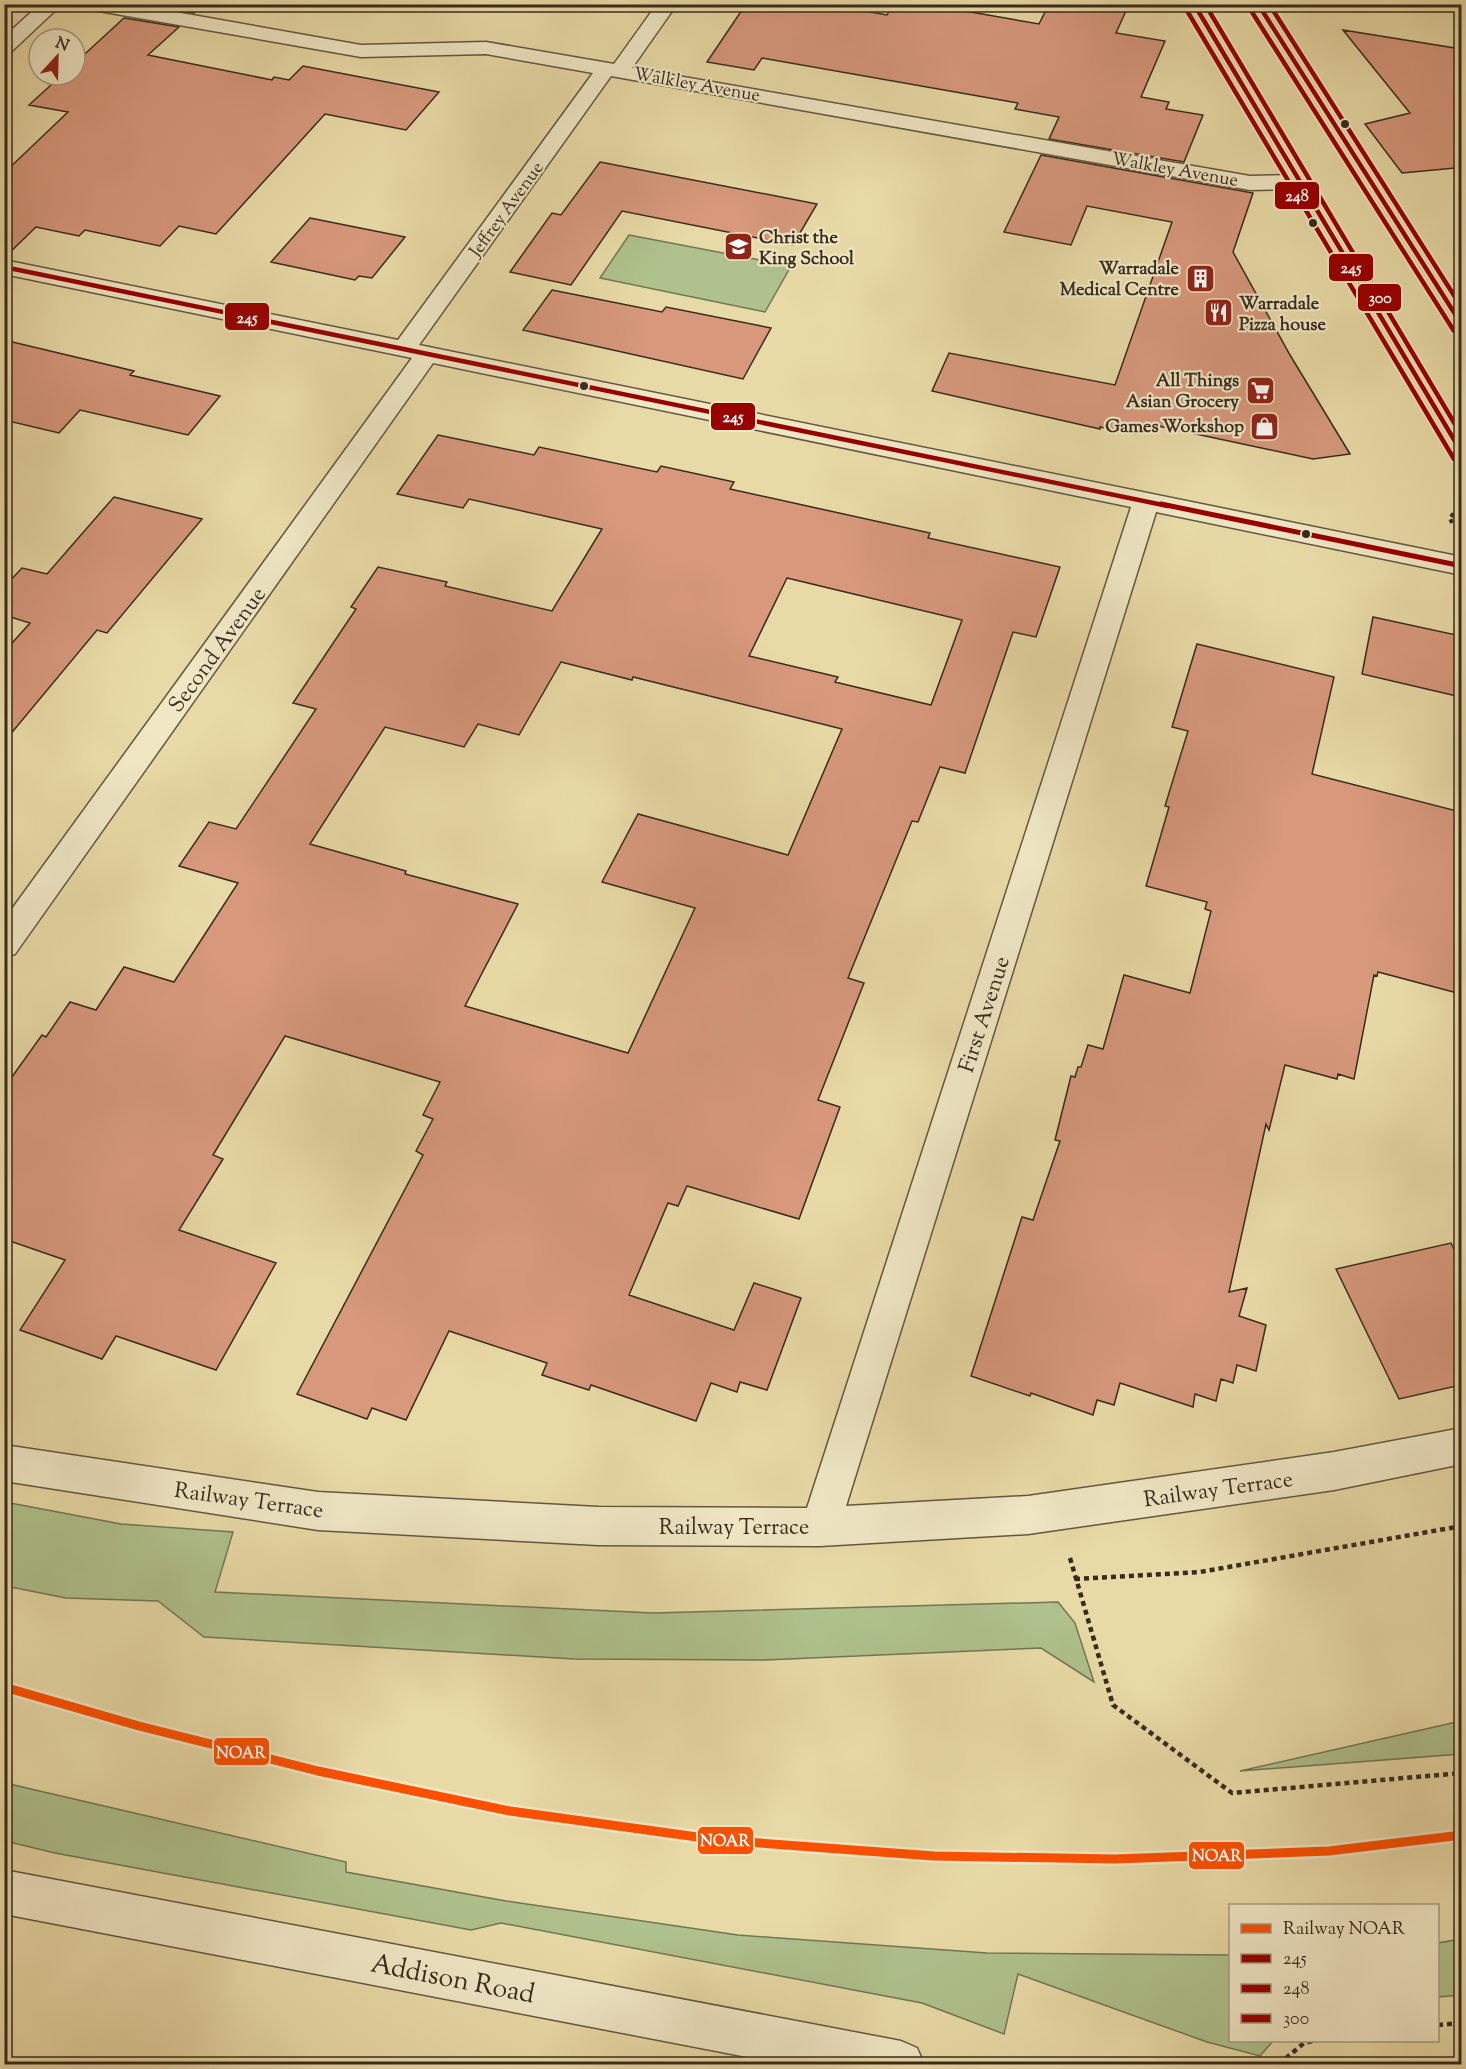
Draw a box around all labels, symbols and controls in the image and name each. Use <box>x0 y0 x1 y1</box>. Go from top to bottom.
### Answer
north arrow <box>27 27 87 87</box>
text: N <box>51 32 72 59</box>
street label: Walkley Avenue <box>631 62 762 110</box>
unlabelled marker <box>1339 118 1351 130</box>
street label: Walkley Avenue <box>1109 147 1240 195</box>
street label: Jeffrey Avenue <box>463 157 551 264</box>
line badge: 248 <box>1274 181 1320 210</box>
text: 248 <box>1285 186 1309 209</box>
unlabelled marker <box>1307 217 1319 229</box>
place label: Christ the King School <box>759 226 855 273</box>
school or university icon: Christ the King School <box>722 231 754 263</box>
line badge: 245 <box>1328 253 1374 282</box>
place label: Warradale Medical Centre <box>1060 257 1180 304</box>
text: 245 <box>1340 258 1362 281</box>
building icon: Warradale Medical Centre <box>1184 262 1216 294</box>
line badge: 300 <box>1357 283 1402 312</box>
text: 300 <box>1368 288 1392 311</box>
place label: Warradale Pizza house <box>1239 292 1326 339</box>
restaurant icon: Warradale Pizza house <box>1202 297 1234 329</box>
line badge: 245 <box>224 302 270 331</box>
text: 245 <box>236 308 258 331</box>
place label: All Things Asian Grocery <box>1126 369 1239 416</box>
supermarket icon: All Things Asian Grocery <box>1244 374 1276 406</box>
unlabelled marker <box>578 380 590 392</box>
line badge: 245 <box>710 402 756 431</box>
text: 245 <box>722 407 744 430</box>
shop icon: Games Workshop <box>1249 410 1281 442</box>
place label: Games Workshop <box>1105 415 1244 441</box>
unlabelled marker <box>1300 528 1312 540</box>
street label: Second Avenue <box>162 581 275 720</box>
street label: First Avenue <box>952 953 1020 1077</box>
street label: Railway Terrace <box>1142 1465 1295 1517</box>
street label: Railway Terrace <box>172 1476 325 1528</box>
street label: Railway Terrace <box>659 1513 809 1545</box>
line badge: NOAR <box>213 1737 270 1766</box>
text: NOAR <box>216 1743 267 1766</box>
line badge: NOAR <box>697 1826 754 1855</box>
text: NOAR <box>700 1831 751 1854</box>
line badge: NOAR <box>1188 1841 1245 1870</box>
text: NOAR <box>1192 1846 1243 1869</box>
legend <box>1229 1904 1439 2042</box>
text: Railway NOAR <box>1283 1917 1405 1943</box>
street label: Addison Road <box>367 1945 538 2015</box>
text: 245 <box>1283 1947 1307 1973</box>
text: 248 <box>1283 1977 1310 2003</box>
text: 300 <box>1283 2007 1309 2033</box>

